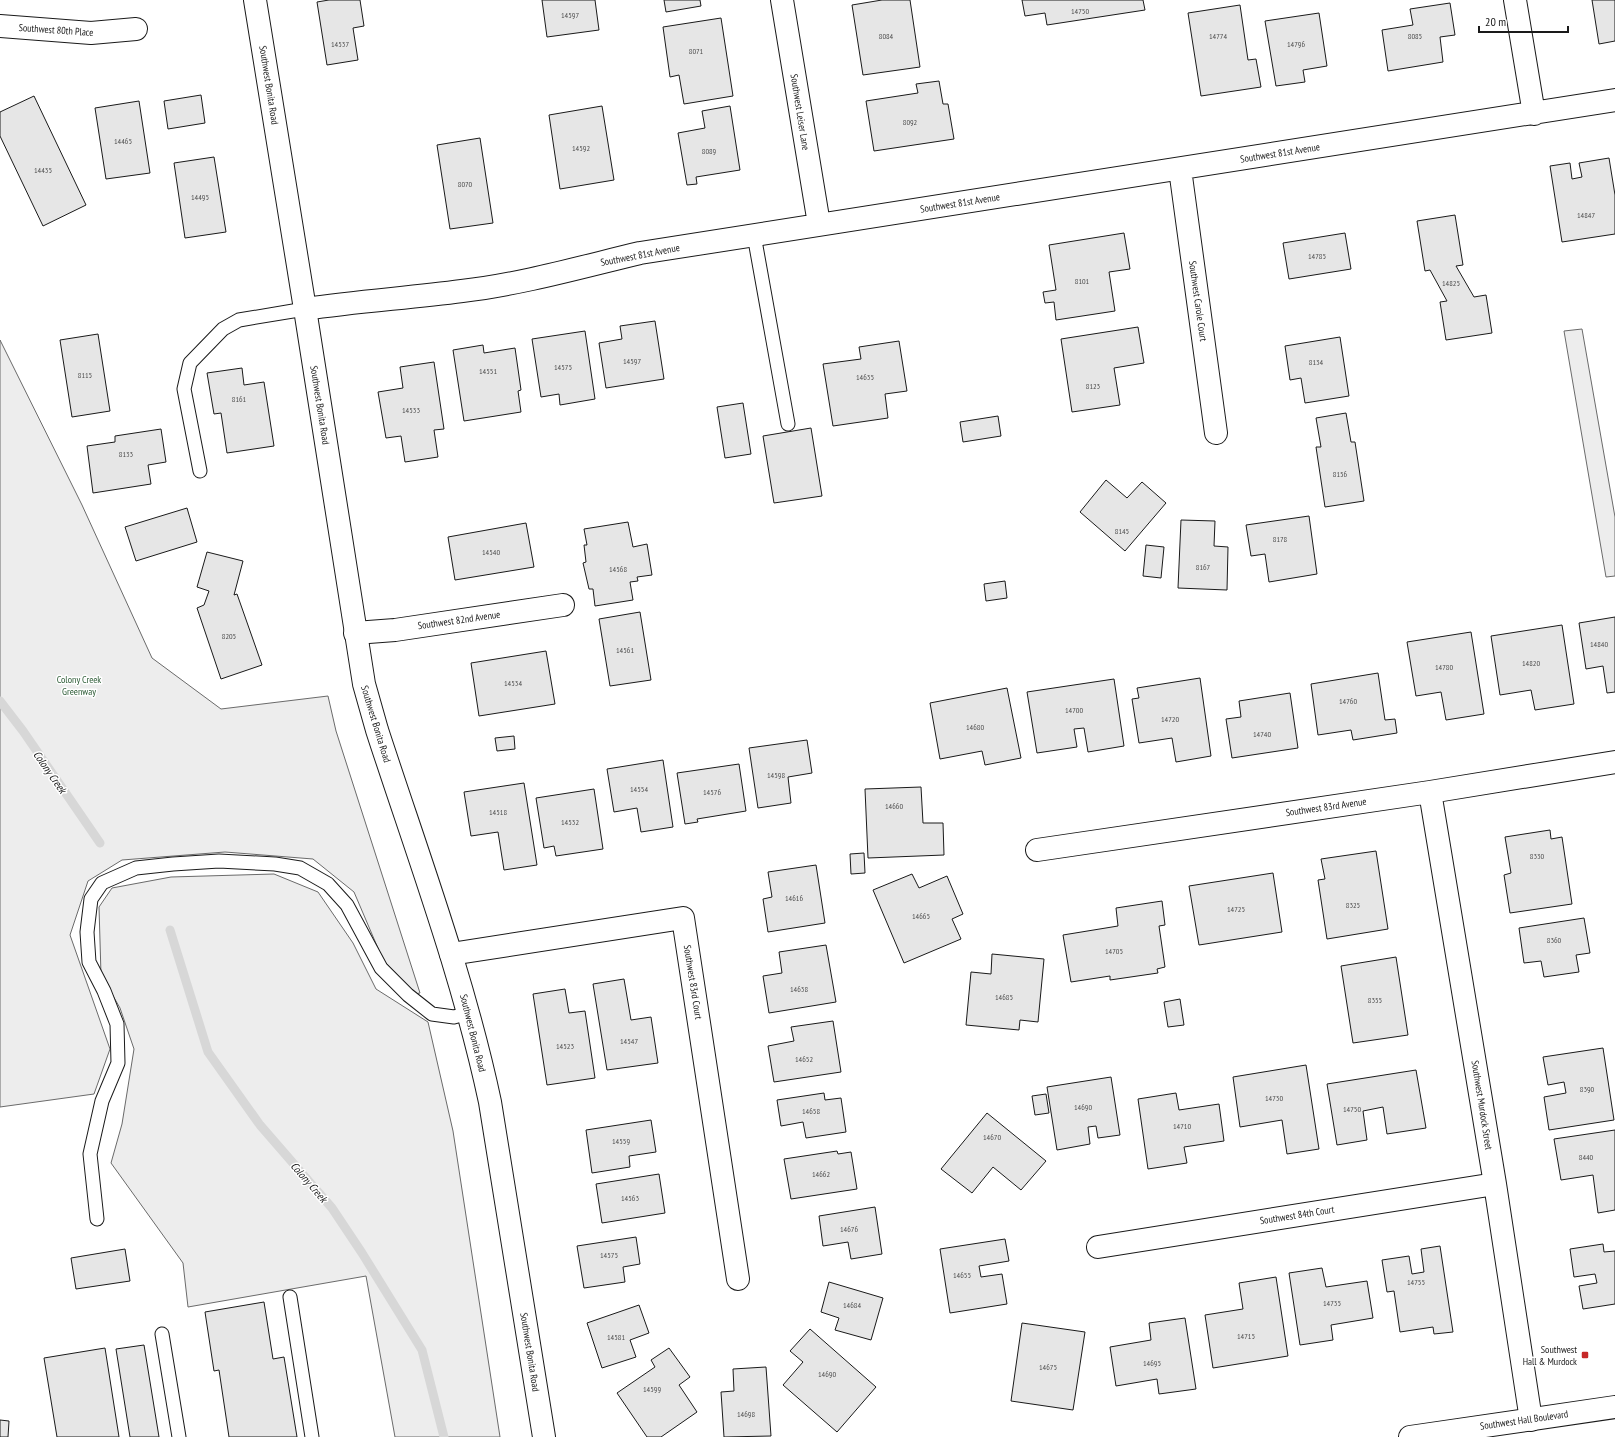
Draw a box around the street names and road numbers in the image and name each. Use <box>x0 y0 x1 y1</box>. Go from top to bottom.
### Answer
street label: Southwest 80th Place <box>18 21 94 39</box>
street label: Southwest Bonita Road <box>256 45 282 125</box>
street label: Southwest Leiser Lane <box>788 73 812 151</box>
street label: Southwest 81st Avenue <box>1239 140 1321 166</box>
street label: Southwest 81st Avenue <box>919 190 1001 216</box>
street label: Southwest 81st Avenue <box>599 241 681 269</box>
street label: Southwest Carole Court <box>1186 260 1210 342</box>
street label: Southwest Bonita Road <box>307 365 333 445</box>
street label: Southwest 82nd Avenue <box>417 608 501 632</box>
street label: Southwest Bonita Road <box>358 684 394 764</box>
street label: Southwest 83rd Avenue <box>1285 795 1367 819</box>
street label: Southwest 83rd Court <box>681 944 705 1020</box>
street label: Southwest Bonita Road <box>457 993 489 1073</box>
street label: Southwest Murdock Street <box>1469 1059 1496 1151</box>
street label: Southwest 84th Court <box>1259 1203 1335 1227</box>
street label: Southwest Bonita Road <box>517 1312 543 1392</box>
street label: Southwest Hall Boulevard <box>1479 1407 1569 1433</box>

